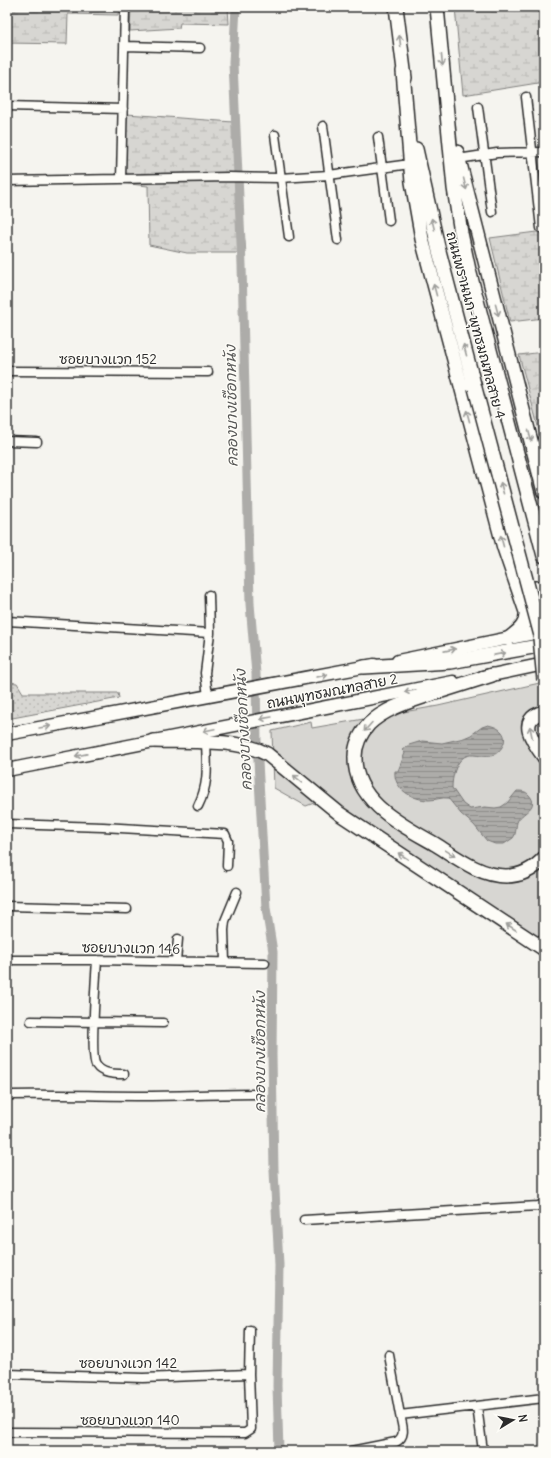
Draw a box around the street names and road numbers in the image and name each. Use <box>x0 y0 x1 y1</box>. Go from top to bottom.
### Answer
street label: ถนนพรานนก-พุทธมณฑลสาย 4 <box>441 229 510 421</box>
street label: ซอยบางแวก 152 <box>59 350 157 368</box>
street label: ถนนพุทธมณฑลสาย 2 <box>265 669 400 714</box>
street label: ซอยบางแวก 146 <box>82 938 180 958</box>
street label: ซอยบางแวก 142 <box>79 1354 177 1372</box>
street label: ซอยบางแวก 140 <box>80 1411 180 1429</box>

